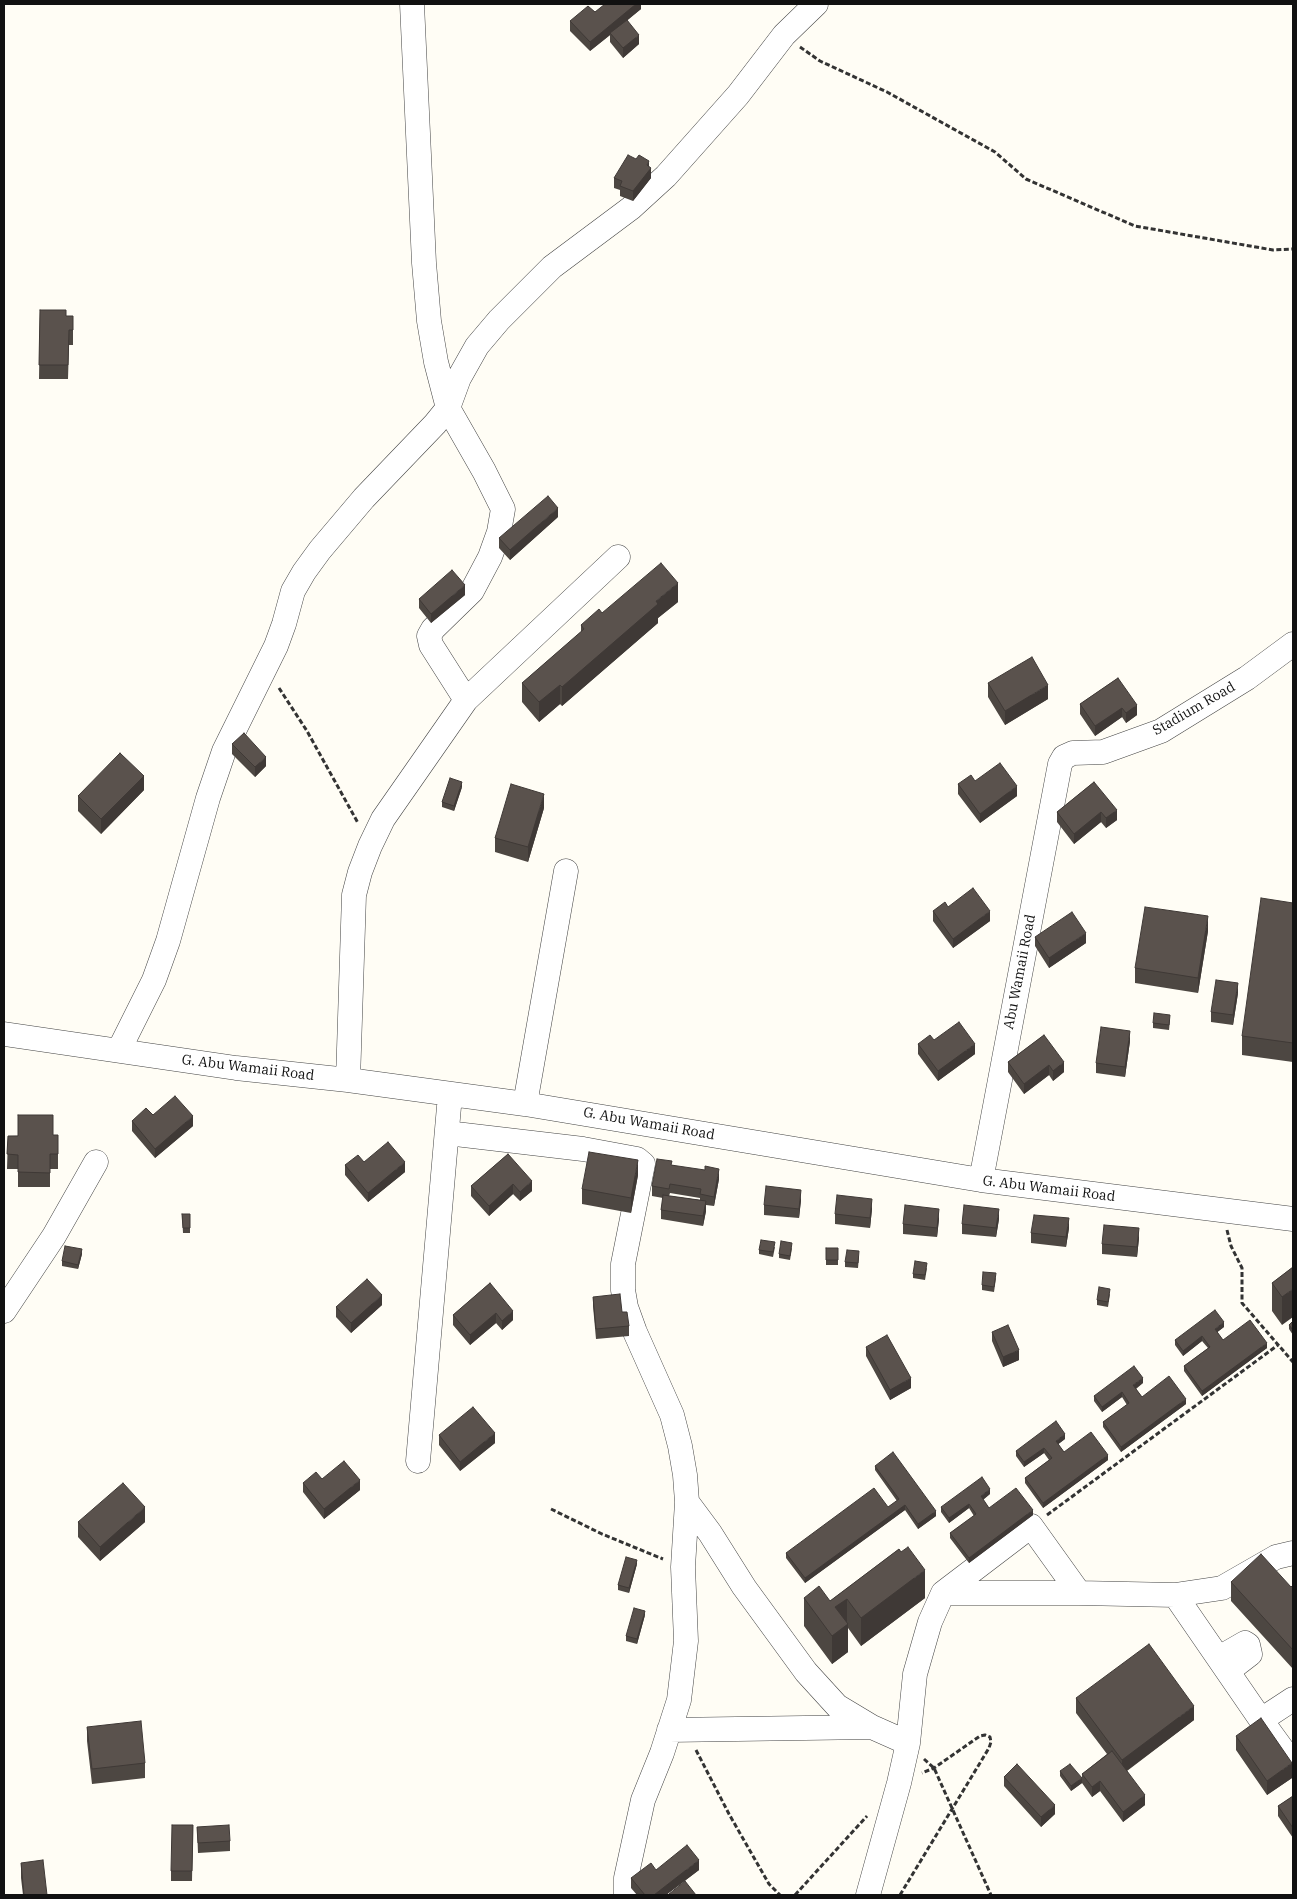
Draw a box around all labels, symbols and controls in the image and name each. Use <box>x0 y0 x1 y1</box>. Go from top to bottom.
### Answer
street label: Stadium Road <box>1150 679 1238 739</box>
street label: Abu Wamaii Road <box>1001 913 1039 1031</box>
street label: G. Abu Wamaii Road <box>181 1052 315 1084</box>
street label: G. Abu Wamaii Road <box>582 1104 716 1144</box>
street label: G. Abu Wamaii Road <box>982 1173 1116 1205</box>

